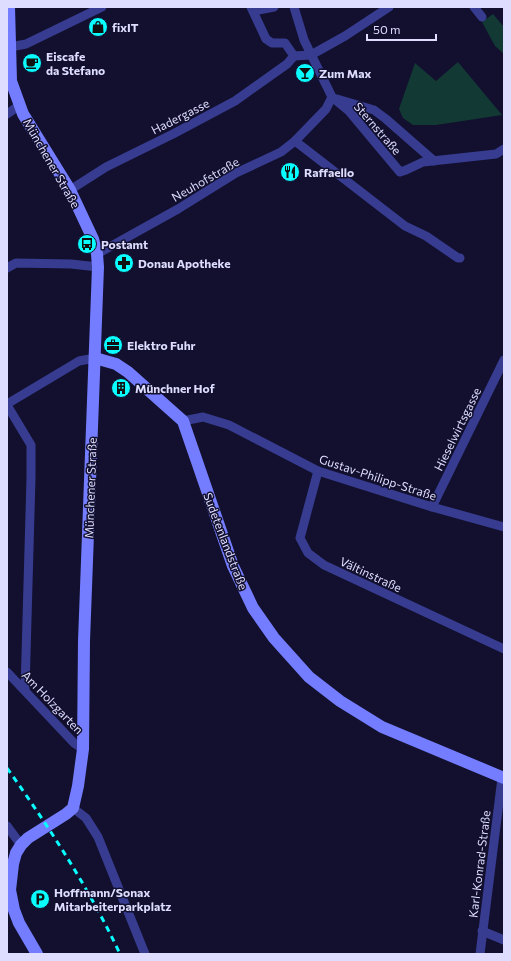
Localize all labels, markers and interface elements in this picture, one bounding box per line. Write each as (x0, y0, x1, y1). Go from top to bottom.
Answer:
shop icon: fixIT (87, 16, 109, 38)
scale bar (367, 16, 436, 42)
place label: fixIT (112, 20, 139, 34)
text: 50 m (373, 22, 401, 36)
place label: Eiscafe da Stefano (46, 49, 105, 77)
cafe icon: Eiscafe da Stefano (21, 52, 43, 74)
bar icon: Zum Max (294, 62, 316, 84)
place label: Zum Max (319, 66, 372, 80)
street label: Hadergasse (149, 95, 211, 137)
street label: Sternstraße (352, 99, 404, 157)
street label: Münchener Straße (21, 116, 83, 210)
street label: Neuhofstraße (169, 154, 241, 204)
restaurant icon: Raffaello (279, 161, 301, 183)
place label: Raffaello (304, 165, 354, 179)
bus stop icon: Postamt (76, 233, 98, 255)
place label: Postamt (101, 237, 148, 251)
pharmacy icon: Donau Apotheke (113, 252, 135, 274)
place label: Donau Apotheke (138, 256, 230, 270)
office icon: Elektro Fuhr (102, 334, 124, 356)
place label: Elektro Fuhr (127, 338, 196, 352)
building icon: Münchner Hof (110, 377, 132, 399)
place label: Münchner Hof (135, 381, 215, 395)
street label: Hieselwirtsgasse (431, 385, 483, 473)
street label: Münchener Straße (81, 437, 99, 539)
street label: Gustav-Philipp-Straße (318, 451, 438, 503)
street label: Sudetenlandstraße (201, 490, 251, 592)
street label: Vältinstraße (338, 554, 404, 594)
street label: Am Holzgarten (20, 668, 86, 736)
street label: Karl-Konrad-Straße (465, 809, 493, 919)
place label: Hoffmann/Sonax Mitarbeiterparkplatz (54, 885, 172, 913)
parking icon: Hoffmann/Sonax Mitarbeiterparkplatz (29, 888, 51, 910)

